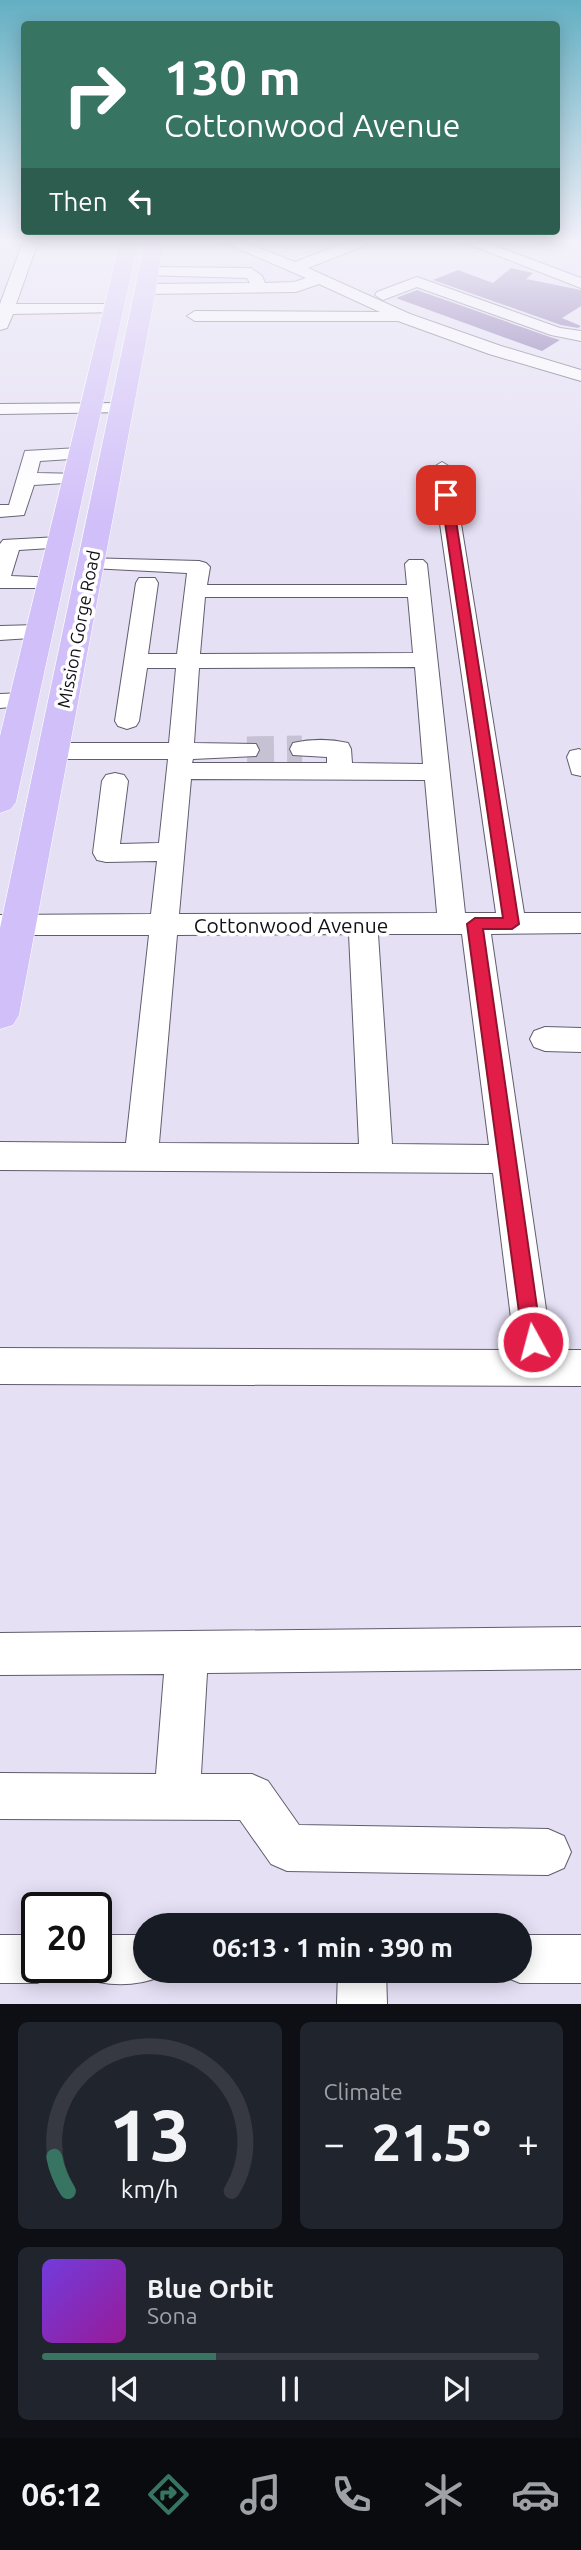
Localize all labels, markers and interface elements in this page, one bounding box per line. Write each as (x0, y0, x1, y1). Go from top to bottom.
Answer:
icon: right (49, 49, 140, 140)
text: 130 m (164, 49, 301, 104)
text: Cottonwood Avenue (164, 107, 460, 143)
icon: left (122, 182, 160, 220)
text: Then (49, 187, 108, 216)
pin (416, 465, 476, 525)
icon: arrive (427, 476, 465, 514)
street label: Mission Gorge Road (53, 549, 103, 709)
street label: Cottonwood Avenue (194, 913, 388, 937)
position arrow (496, 1305, 570, 1379)
speed limit sign: 20 (21, 1892, 112, 1983)
text: 06:13 · 1 min · 390 m (212, 1933, 453, 1962)
text: Climate (324, 2079, 403, 2104)
text: 13 (109, 2094, 191, 2176)
text: 21.5° (372, 2113, 491, 2171)
text: − (324, 2122, 345, 2164)
text: + (518, 2122, 539, 2164)
text: km/h (121, 2175, 179, 2203)
text: Blue Orbit (147, 2274, 274, 2303)
text: Sona (147, 2303, 197, 2328)
icon: previous (106, 2370, 144, 2408)
icon: pause (271, 2370, 309, 2408)
icon: next (437, 2370, 475, 2408)
icon: directions (144, 2470, 193, 2519)
icon: music (236, 2470, 285, 2519)
icon: phone (327, 2470, 376, 2519)
icon: climate (419, 2470, 468, 2519)
icon: car (511, 2470, 560, 2519)
text: 06:12 (21, 2476, 101, 2512)

